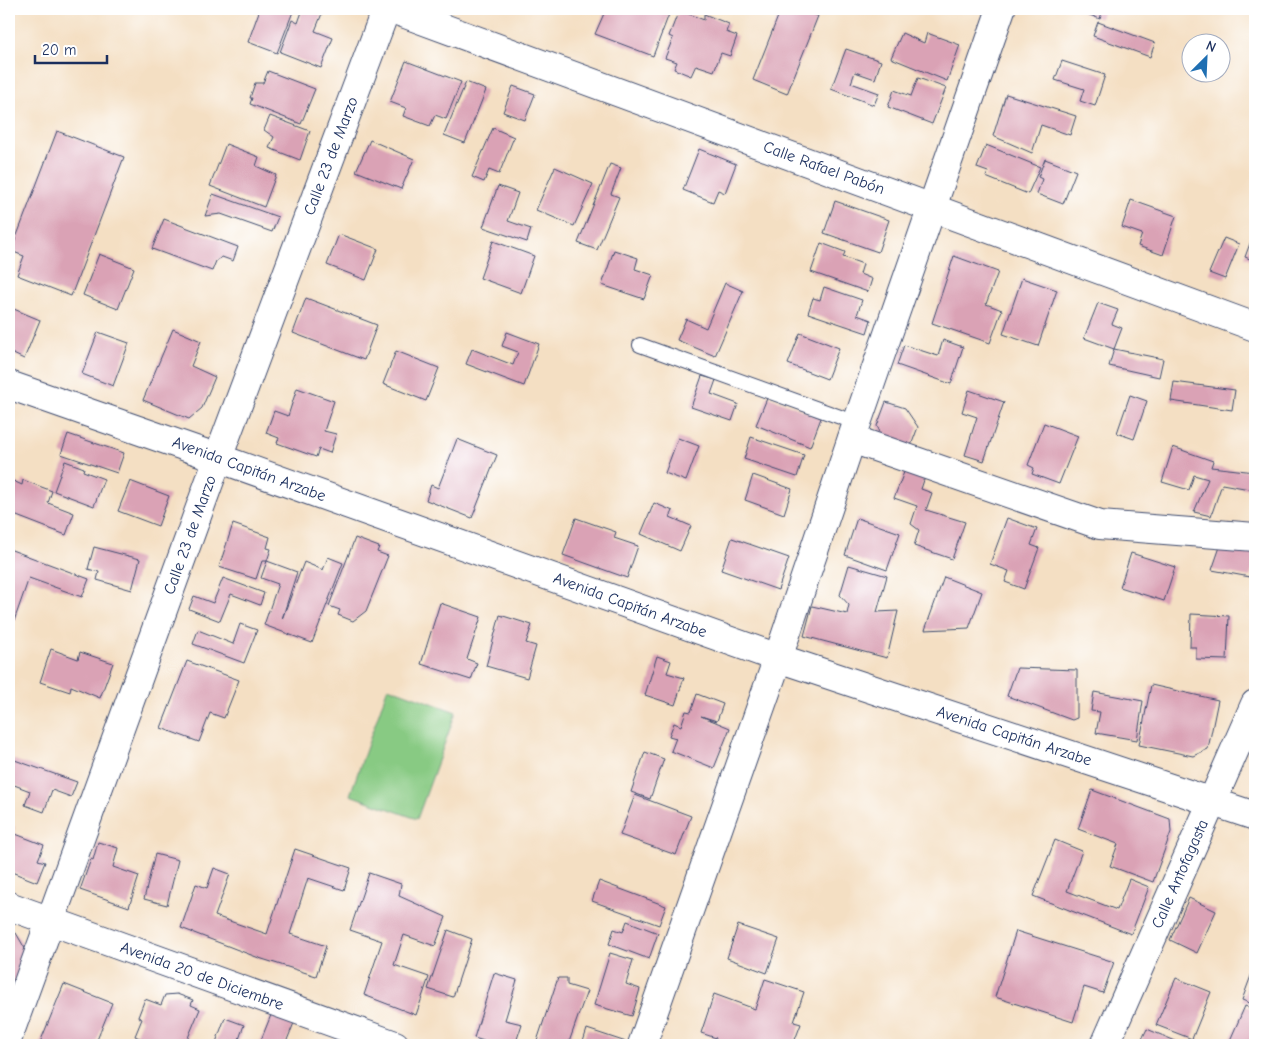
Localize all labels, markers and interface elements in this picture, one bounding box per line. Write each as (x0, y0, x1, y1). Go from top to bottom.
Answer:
scale bar (35, 32, 108, 64)
north arrow (1182, 32, 1232, 82)
text: N (1203, 37, 1219, 56)
text: 20 m (42, 41, 76, 59)
street label: Calle 23 de Marzo (300, 94, 362, 218)
street label: Calle Rafael Pabón (761, 138, 887, 198)
street label: Avenida Capitán Arzabe (170, 433, 328, 505)
street label: Calle 23 de Marzo (160, 473, 220, 597)
street label: Avenida Capitán Arzabe (551, 569, 709, 641)
street label: Avenida Capitán Arzabe (934, 702, 1094, 770)
street label: Calle Antofagasta (1148, 817, 1212, 931)
street label: Avenida 20 de Diciembre (118, 938, 286, 1014)

